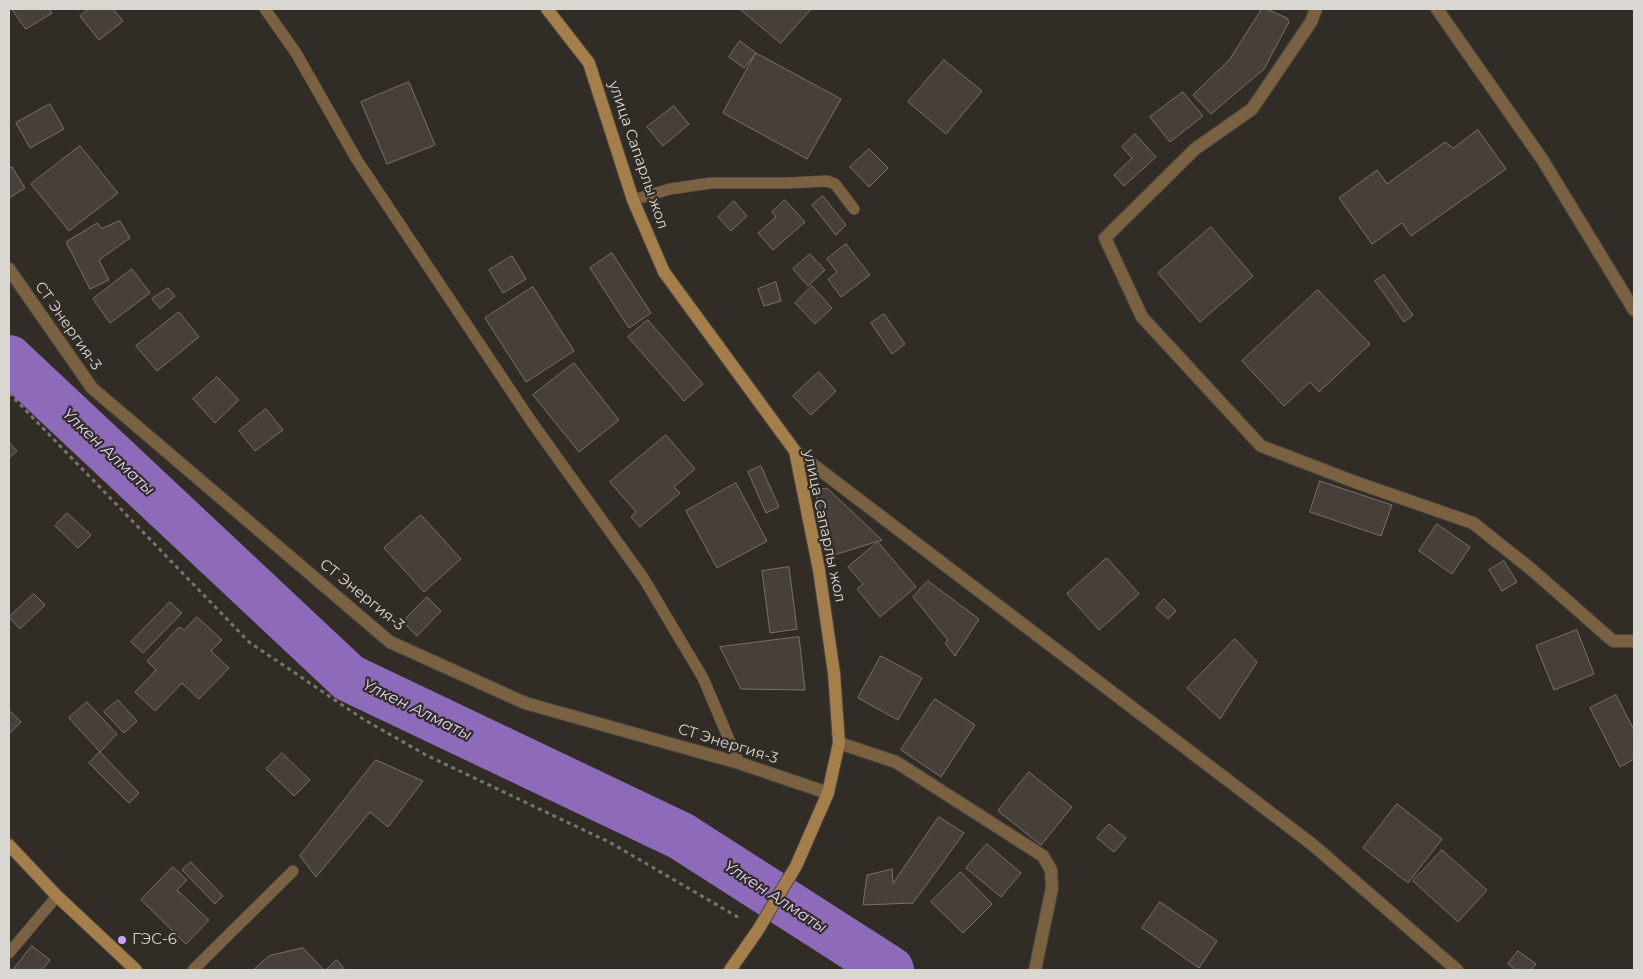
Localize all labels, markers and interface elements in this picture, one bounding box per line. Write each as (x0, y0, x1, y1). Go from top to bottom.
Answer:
street label: улица Сапарлы жол (604, 79, 672, 231)
street label: СТ Энергия-3 (31, 278, 105, 374)
water label: Үлкен Алматы (58, 404, 158, 500)
street label: улица Сапарлы жол (799, 448, 849, 604)
street label: СТ Энергия-3 (316, 555, 408, 635)
water label: Үлкен Алматы (359, 675, 475, 745)
street label: СТ Энергия-3 (676, 720, 780, 768)
water label: Үлкен Алматы (720, 856, 830, 938)
place label: ГЭС-6 (132, 931, 177, 949)
marker: ГЭС-6 (116, 934, 128, 946)

